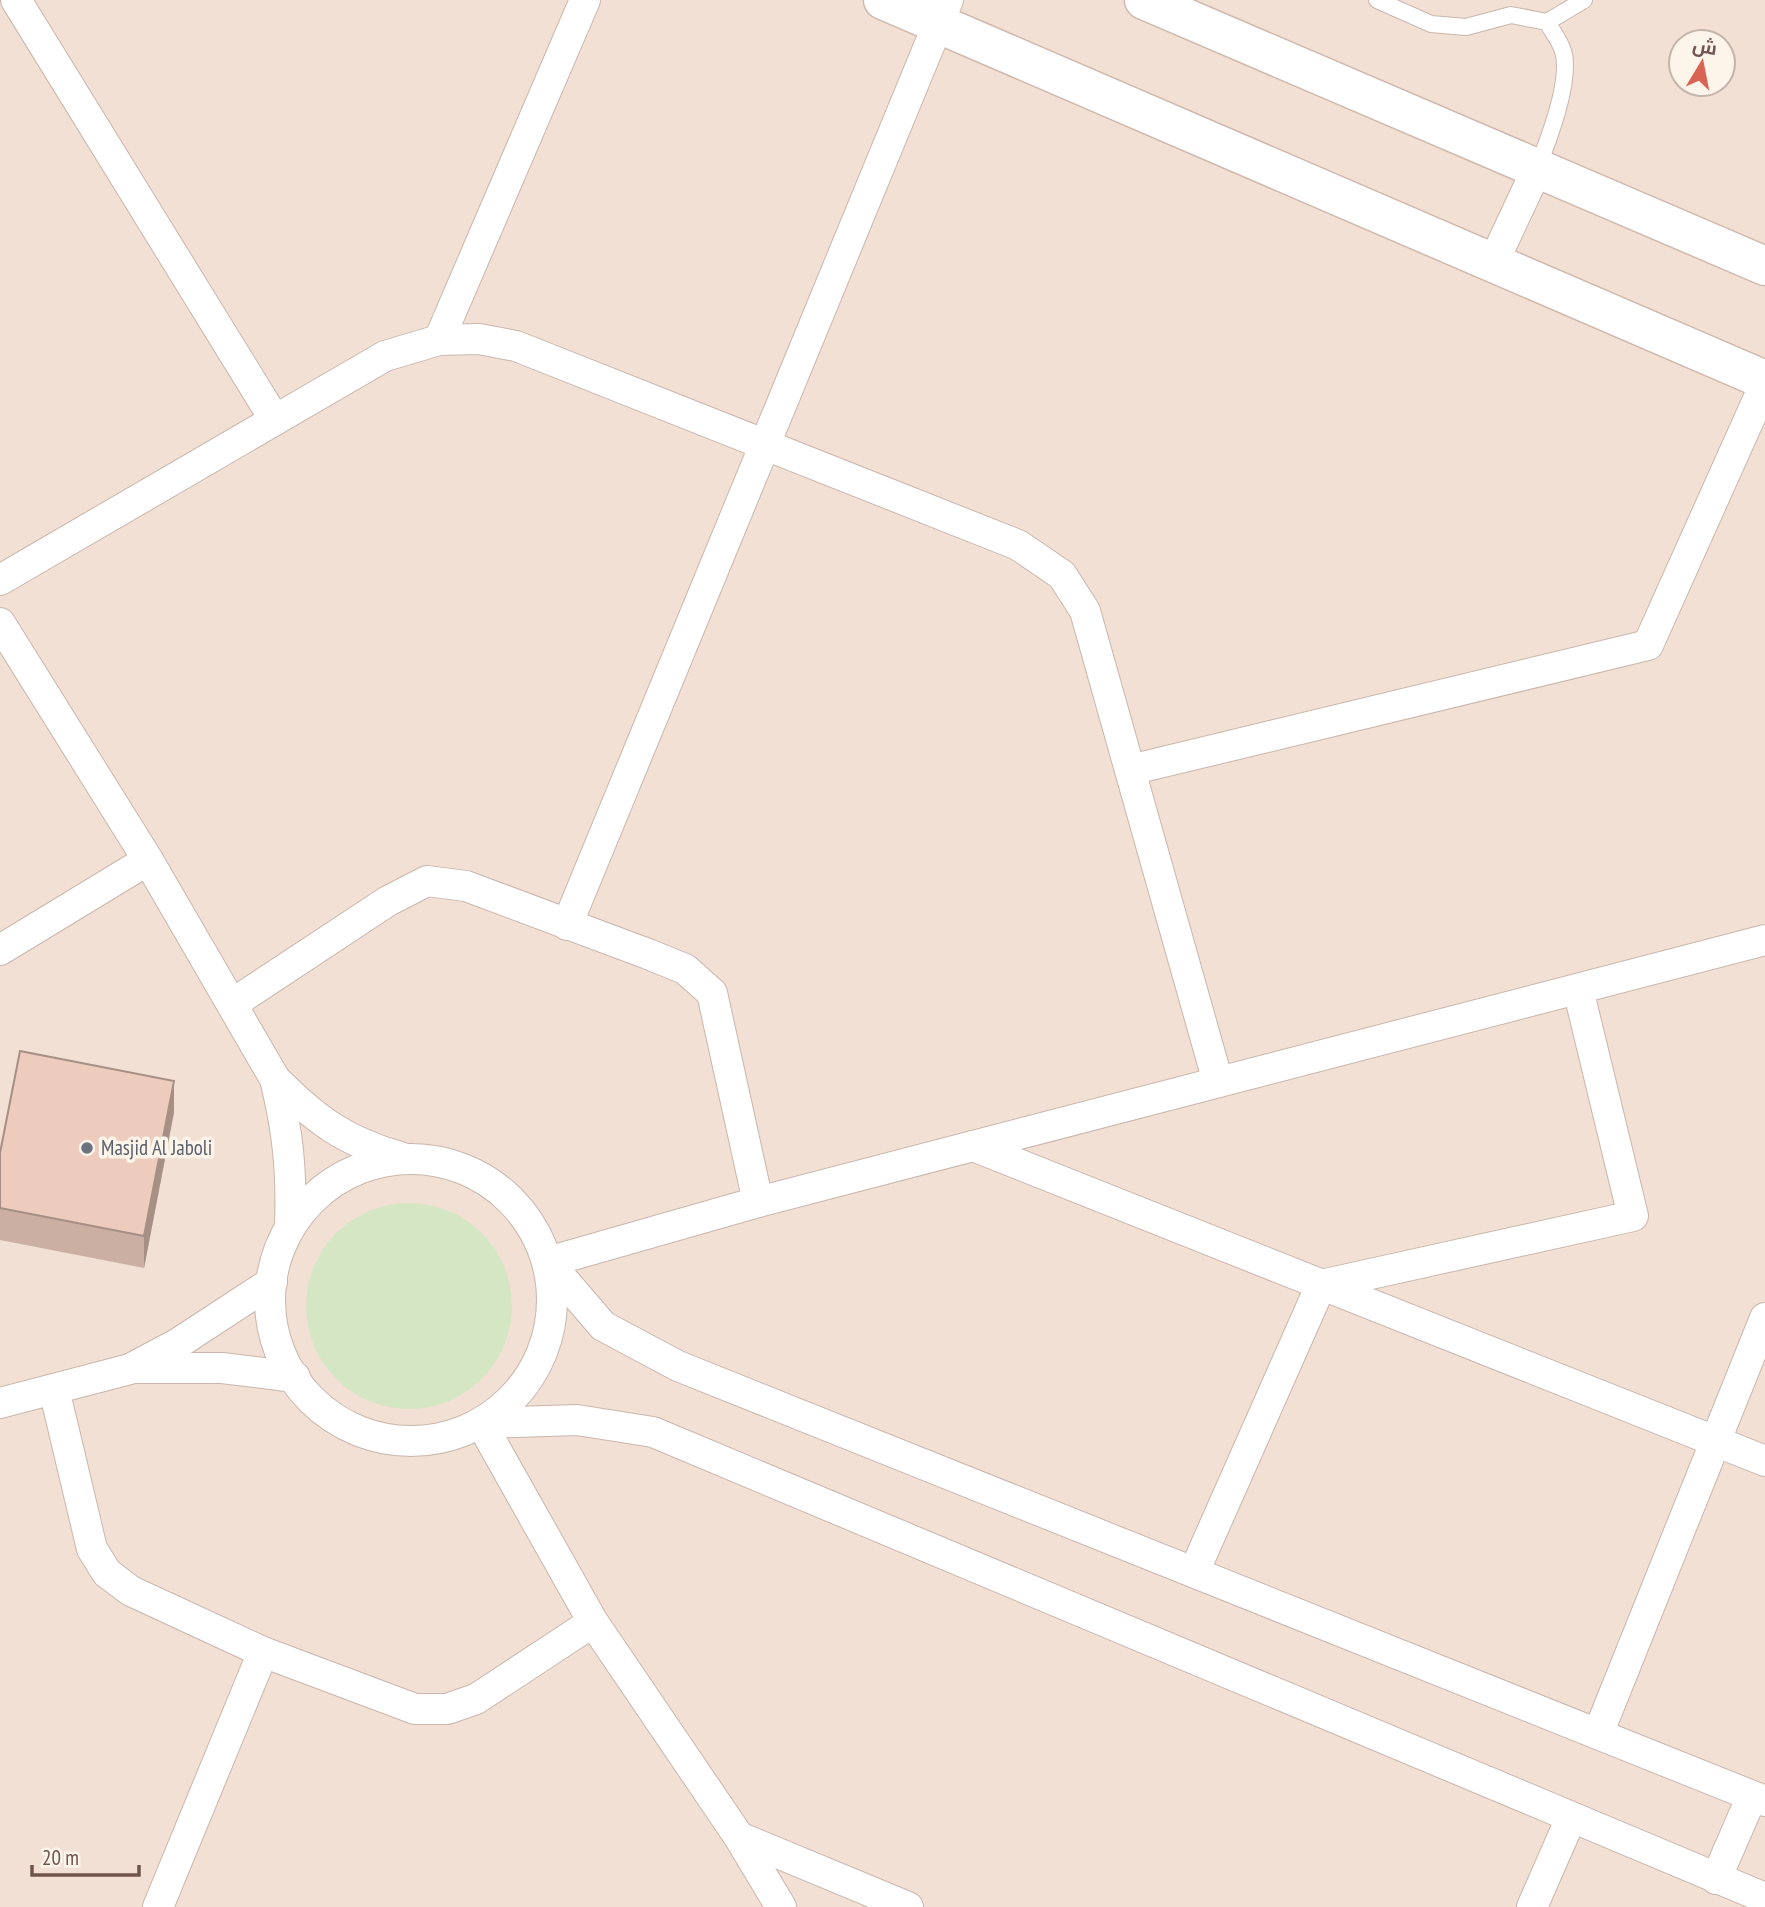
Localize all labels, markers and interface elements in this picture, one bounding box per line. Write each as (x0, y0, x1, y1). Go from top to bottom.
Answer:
north arrow (1667, 28, 1737, 98)
text: ش (1691, 32, 1719, 60)
place label: Masjid Al Jaboli (101, 1134, 212, 1161)
marker: Masjid Al Jaboli (79, 1140, 95, 1156)
scale bar (32, 1834, 138, 1878)
text: 20 m (42, 1844, 79, 1871)

